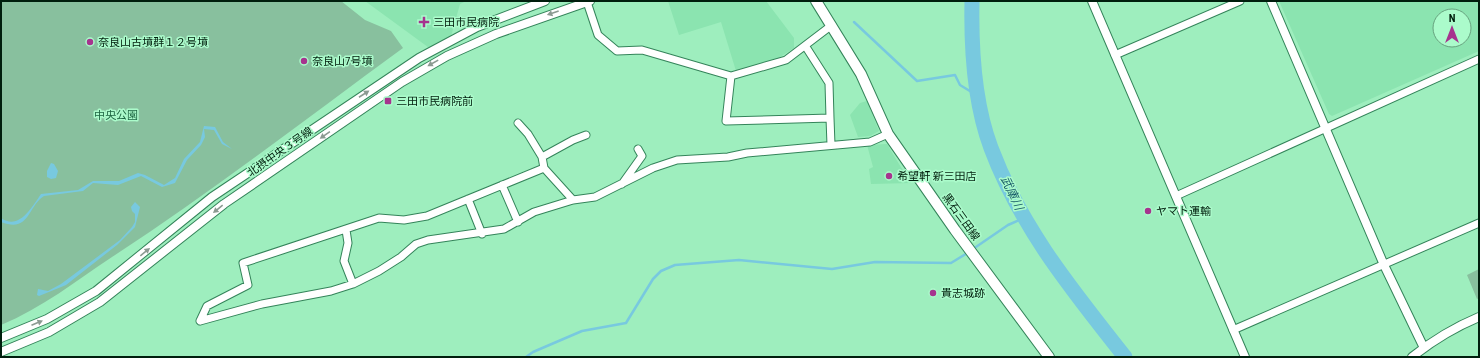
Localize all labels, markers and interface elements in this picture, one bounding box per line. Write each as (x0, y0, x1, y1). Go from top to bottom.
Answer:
north arrow (1432, 8, 1472, 48)
one-way arrow (547, 11, 559, 17)
text: N (1449, 12, 1456, 25)
marker: 三田市民病院 (418, 16, 430, 28)
place label: 三田市民病院 (433, 16, 499, 29)
place label: 奈良山古墳群１２号墳 (98, 36, 208, 49)
marker: 奈良山古墳群１２号墳 (85, 37, 95, 47)
place label: 奈良山7号墳 (312, 55, 372, 68)
marker: 奈良山7号墳 (299, 56, 309, 66)
one-way arrow (428, 60, 439, 67)
one-way arrow (358, 90, 369, 98)
place label: 三田市民病院前 (396, 95, 473, 108)
marker: 三田市民病院前 (383, 96, 393, 106)
park label: 中央公園 (94, 109, 138, 122)
street label: 北摂中央３号線 (245, 125, 315, 179)
one-way arrow (320, 131, 330, 139)
place label: 希望軒 新三田店 (897, 170, 977, 183)
marker: 希望軒 新三田店 (884, 171, 894, 181)
water label: 武庫川 (998, 174, 1027, 214)
street label: 黒石三田線 (940, 191, 982, 243)
one-way arrow (212, 204, 223, 213)
place label: ヤマト運輸 (1156, 205, 1211, 218)
marker: ヤマト運輸 (1143, 206, 1153, 216)
one-way arrow (139, 247, 150, 256)
place label: 貴志城跡 (941, 287, 985, 300)
marker: 貴志城跡 (928, 288, 938, 298)
one-way arrow (31, 320, 43, 327)

